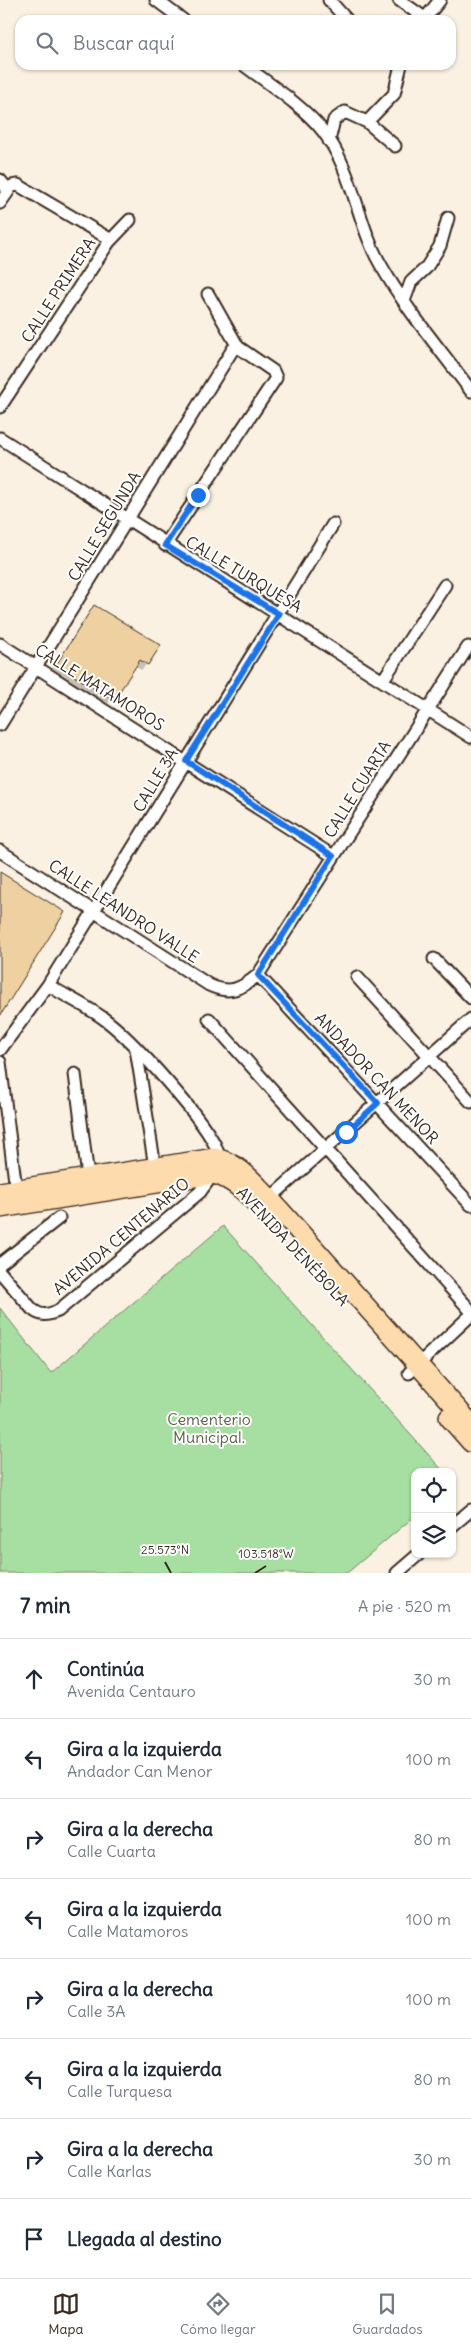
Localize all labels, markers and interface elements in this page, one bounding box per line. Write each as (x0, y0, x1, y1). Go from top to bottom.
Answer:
search box (15, 15, 456, 70)
icon: search (33, 29, 61, 57)
text: Buscar aquí (73, 31, 174, 55)
street label: CALLE PRIMERA (17, 234, 99, 346)
street label: CALLE SEGUNDA (63, 467, 145, 585)
route end (187, 484, 210, 507)
street label: CALLE TURQUESA (182, 531, 306, 617)
street label: CALLE MATAMOROS (32, 639, 168, 735)
street label: CALLE CUARTA (319, 737, 395, 841)
street label: CALLE 3A (128, 745, 182, 815)
street label: CALLE LEANDRO VALLE (45, 855, 203, 967)
street label: ANDADOR CAN MENOR (311, 1008, 443, 1148)
route start (335, 1121, 358, 1144)
street label: AVENIDA CENTENARIO (49, 1173, 193, 1299)
street label: AVENIDA DENÉBOLA (233, 1182, 353, 1310)
park label: Cementerio Municipal. (167, 1409, 251, 1447)
map controls (411, 1468, 456, 1558)
button: locate (411, 1468, 456, 1513)
button: layers (411, 1513, 456, 1558)
text: 25.573°N (141, 1542, 189, 1557)
text: 103.518°W (238, 1546, 294, 1561)
text: 7 min (20, 1592, 71, 1619)
text: A pie · 520 m (358, 1596, 451, 1616)
text: Continúa (67, 1657, 144, 1681)
icon: ahead (20, 1665, 48, 1693)
text: 30 m (414, 1669, 451, 1689)
text: Avenida Centauro (67, 1681, 196, 1701)
text: Gira a la izquierda (67, 1737, 222, 1761)
icon: left (20, 1745, 48, 1773)
text: 100 m (406, 1749, 451, 1769)
text: Andador Can Menor (67, 1761, 213, 1781)
text: Gira a la derecha (67, 1817, 213, 1841)
icon: right (20, 1825, 48, 1853)
text: 80 m (413, 1829, 451, 1849)
text: Calle Cuarta (67, 1841, 156, 1861)
text: Gira a la izquierda (67, 1897, 222, 1921)
icon: left (20, 1905, 48, 1933)
text: 100 m (406, 1909, 451, 1929)
text: Calle Matamoros (67, 1921, 188, 1941)
text: Gira a la derecha (67, 1977, 213, 2001)
icon: right (20, 1985, 48, 2013)
text: 100 m (406, 1989, 451, 2009)
text: Calle 3A (67, 2001, 126, 2021)
text: Gira a la izquierda (67, 2057, 222, 2081)
icon: left (20, 2065, 48, 2093)
text: 80 m (413, 2069, 451, 2089)
text: Calle Turquesa (67, 2081, 172, 2101)
text: Gira a la derecha (67, 2137, 213, 2161)
icon: right (20, 2145, 48, 2173)
text: 30 m (414, 2149, 451, 2169)
text: Calle Karlas (67, 2161, 152, 2181)
icon: arrive (20, 2225, 48, 2253)
text: Llegada al destino (67, 2227, 222, 2251)
tab: Mapa (48, 2290, 83, 2338)
tab: Cómo llegar (180, 2290, 256, 2338)
tab: Guardados (352, 2290, 423, 2338)

